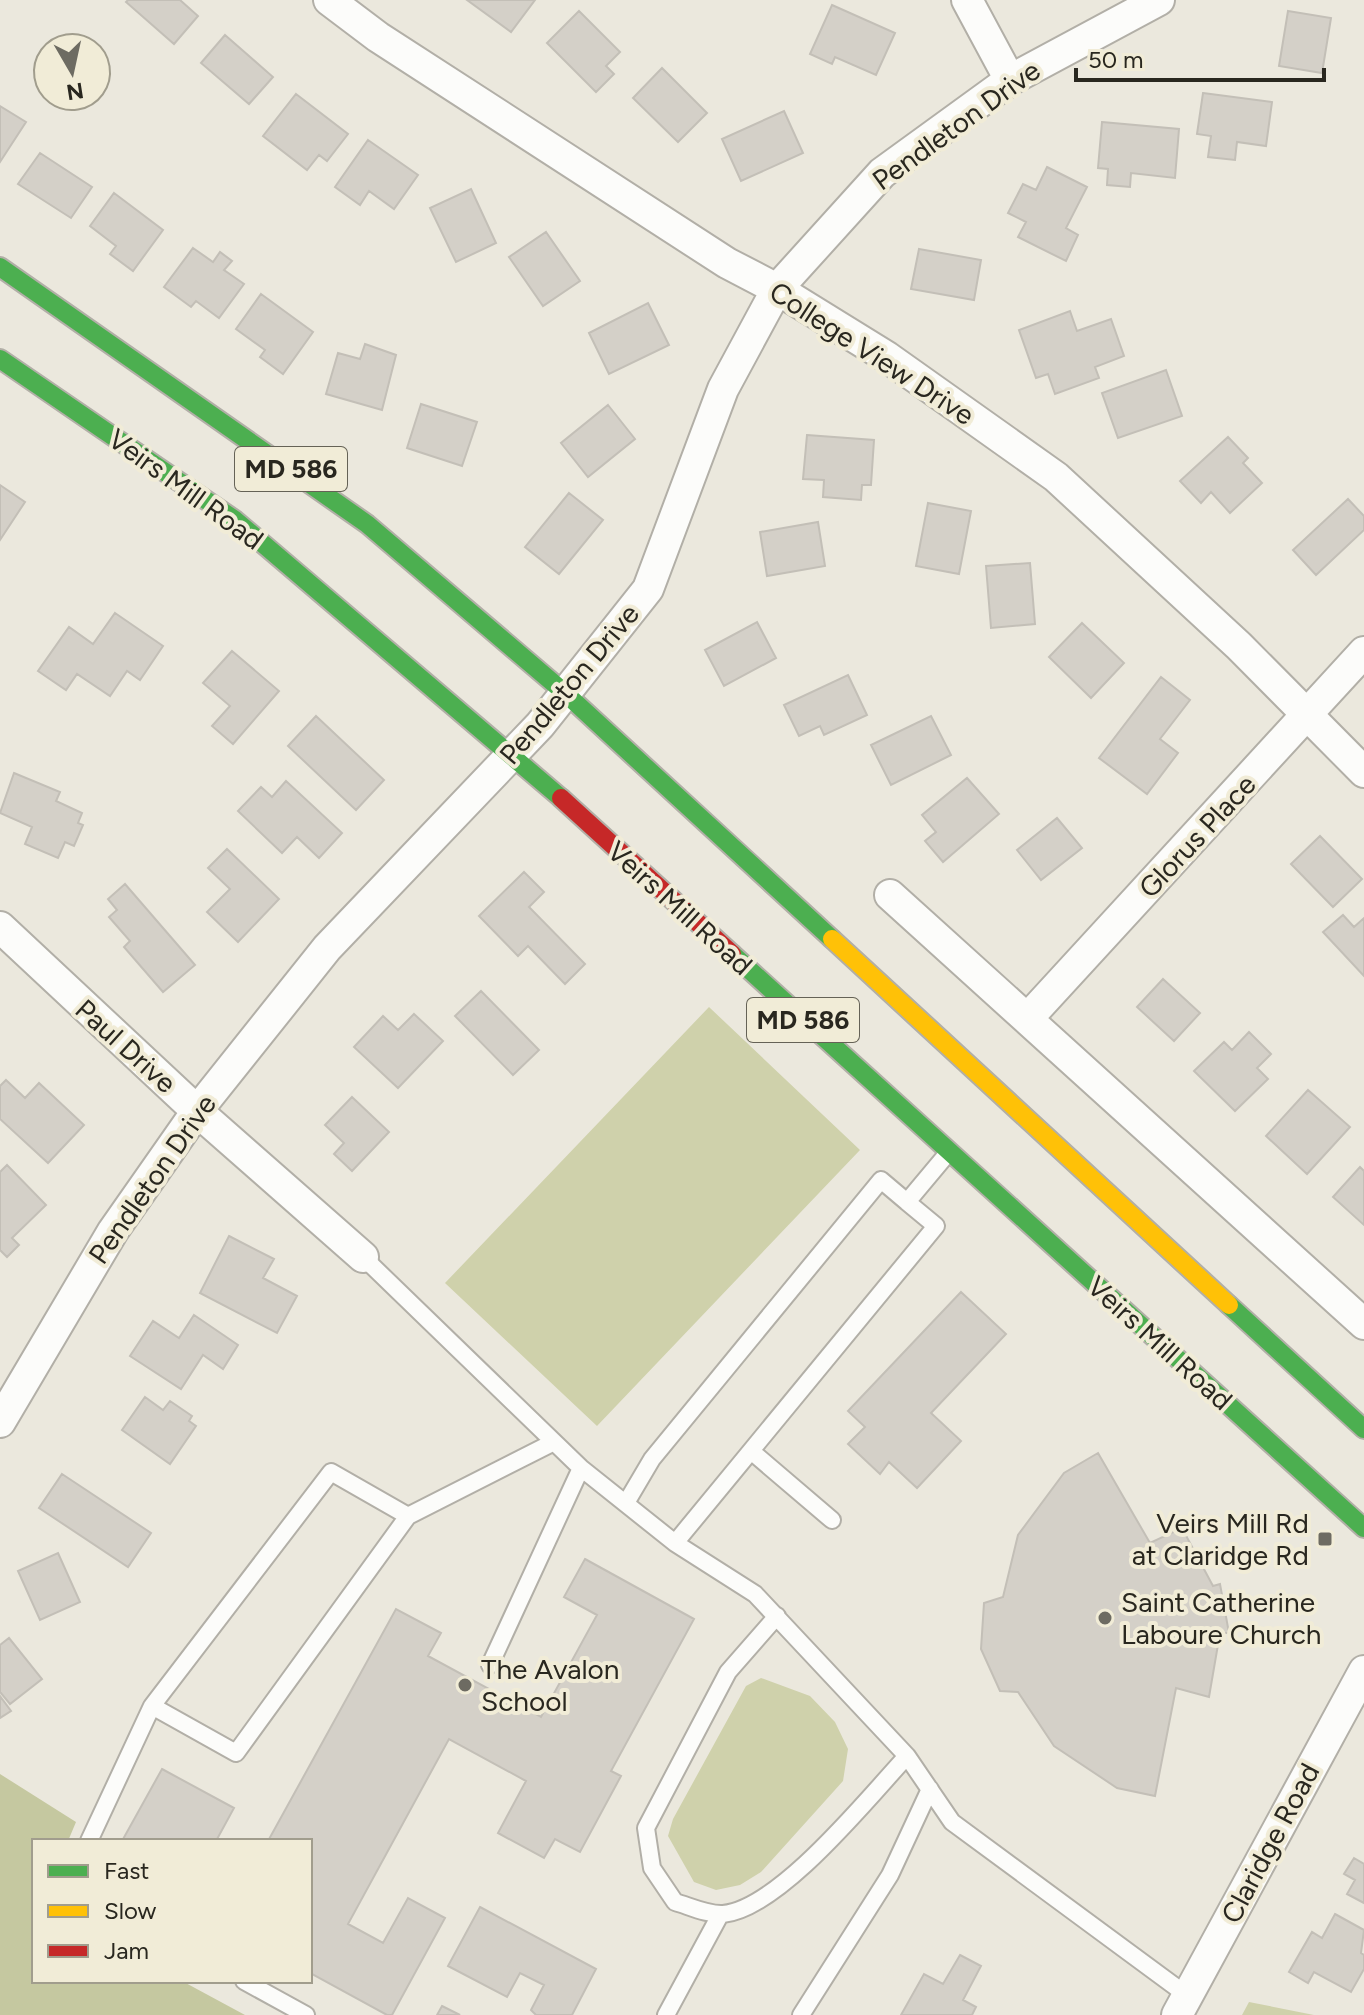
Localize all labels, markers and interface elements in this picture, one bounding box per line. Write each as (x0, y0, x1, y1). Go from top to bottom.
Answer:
north arrow (32, 32, 112, 112)
scale bar (1076, 32, 1324, 82)
text: 50 m (1088, 45, 1144, 74)
street label: Pendleton Drive (866, 53, 1046, 197)
text: N (65, 77, 86, 106)
street label: College View Drive (763, 274, 981, 432)
street label: Veirs Mill Road (102, 421, 270, 557)
road number: MD 586 (235, 447, 347, 491)
street label: Pendleton Drive (492, 597, 646, 771)
street label: Glorus Place (1131, 767, 1263, 905)
street label: Veirs Mill Road (600, 834, 760, 982)
street label: Paul Drive (69, 992, 183, 1100)
road number: MD 586 (747, 998, 859, 1042)
street label: Pendleton Drive (81, 1088, 223, 1270)
street label: Veirs Mill Road (1080, 1269, 1240, 1417)
place label: Veirs Mill Rd at Claridge Rd (1132, 1506, 1309, 1572)
marker: Veirs Mill Rd at Claridge Rd (1316, 1530, 1334, 1548)
place label: Saint Catherine Laboure Church (1121, 1585, 1321, 1651)
marker: Saint Catherine Laboure Church (1096, 1609, 1114, 1627)
place label: The Avalon School (481, 1652, 619, 1718)
marker: The Avalon School (456, 1676, 474, 1694)
street label: Claridge Road (1214, 1757, 1326, 1929)
legend (32, 1839, 312, 1983)
text: Fast (104, 1856, 149, 1885)
text: Slow (104, 1896, 157, 1925)
text: Jam (104, 1936, 149, 1965)

